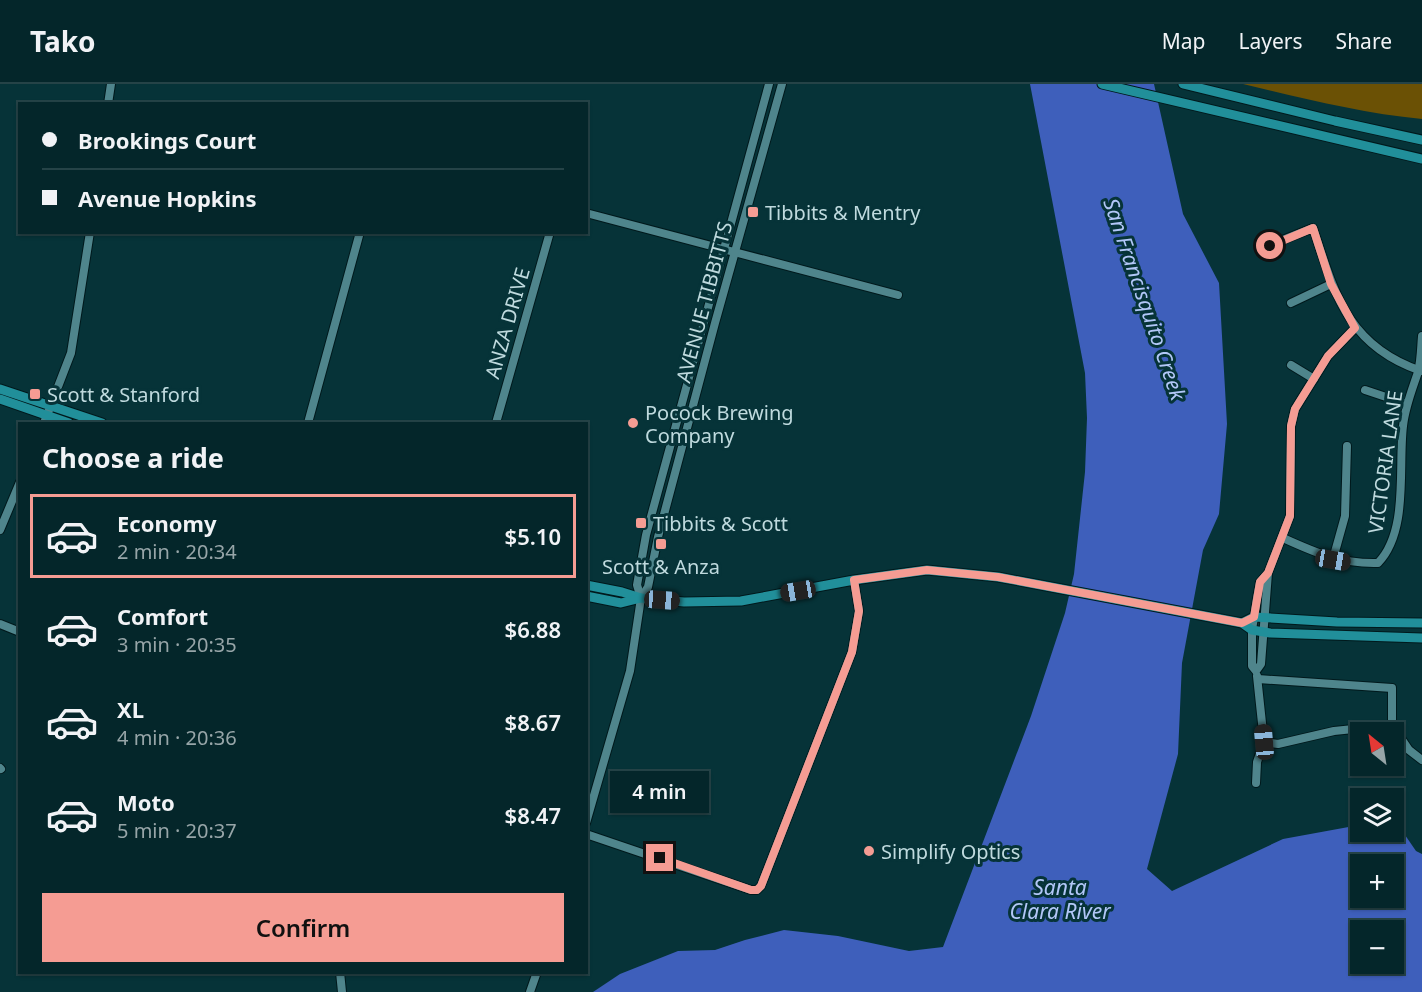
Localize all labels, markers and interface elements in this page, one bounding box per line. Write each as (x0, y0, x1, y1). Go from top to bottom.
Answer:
text: Tako (30, 22, 96, 60)
text: Map (1162, 27, 1206, 55)
text: Layers (1239, 27, 1303, 55)
text: Share (1336, 27, 1392, 55)
text: Brookings Court (78, 125, 256, 155)
text: Avenue Hopkins (78, 183, 256, 213)
water label: San Francisquito Creek (1097, 194, 1193, 405)
place label: Tibbits & Mentry (765, 199, 921, 226)
marker: Tibbits & Mentry (746, 205, 760, 219)
street label: AVENUE TIBBITTS (670, 219, 738, 385)
route start (1256, 232, 1283, 259)
street label: ANZA DRIVE (478, 264, 536, 382)
place label: Scott & Stanford (47, 381, 200, 408)
marker: Scott & Stanford (28, 387, 42, 401)
street label: VICTORIA LANE (1362, 389, 1408, 535)
place label: Pocock Brewing Company (645, 399, 794, 449)
marker: Pocock Brewing Company (626, 416, 640, 430)
text: Choose a ride (42, 439, 224, 476)
text: Economy (117, 508, 216, 538)
icon: car (45, 509, 99, 563)
place label: Tibbits & Scott (653, 510, 788, 537)
marker: Tibbits & Scott (634, 516, 648, 530)
text: $5.10 (505, 521, 561, 551)
marker: Scott & Anza (654, 537, 668, 551)
text: 2 min · 20:34 (117, 538, 237, 565)
car (1314, 548, 1352, 572)
place label: Scott & Anza (602, 553, 720, 580)
car (779, 579, 817, 603)
car (643, 590, 681, 610)
text: Comfort (117, 601, 208, 631)
icon: car (45, 602, 99, 656)
text: $6.88 (505, 614, 561, 644)
text: 3 min · 20:35 (117, 631, 237, 658)
text: XL (117, 694, 144, 724)
icon: car (45, 695, 99, 749)
text: $8.67 (505, 707, 561, 737)
north arrow (1350, 722, 1404, 776)
map controls (1350, 722, 1404, 974)
car (1253, 723, 1275, 761)
text: 4 min · 20:36 (117, 724, 237, 751)
callout: 4 min (610, 771, 710, 813)
text: 4 min (632, 778, 687, 805)
text: Moto (117, 787, 175, 817)
icon: car (45, 788, 99, 842)
button: layers (1350, 788, 1404, 842)
text: $8.47 (505, 800, 561, 830)
text: 5 min · 20:37 (117, 817, 237, 844)
place label: Simplify Optics (881, 838, 1020, 865)
route end (646, 844, 673, 871)
marker: Simplify Optics (862, 844, 876, 858)
button: + (1350, 854, 1404, 908)
water label: Santa Clara River (1009, 873, 1112, 925)
button: Confirm (42, 893, 564, 962)
button: − (1350, 920, 1404, 974)

